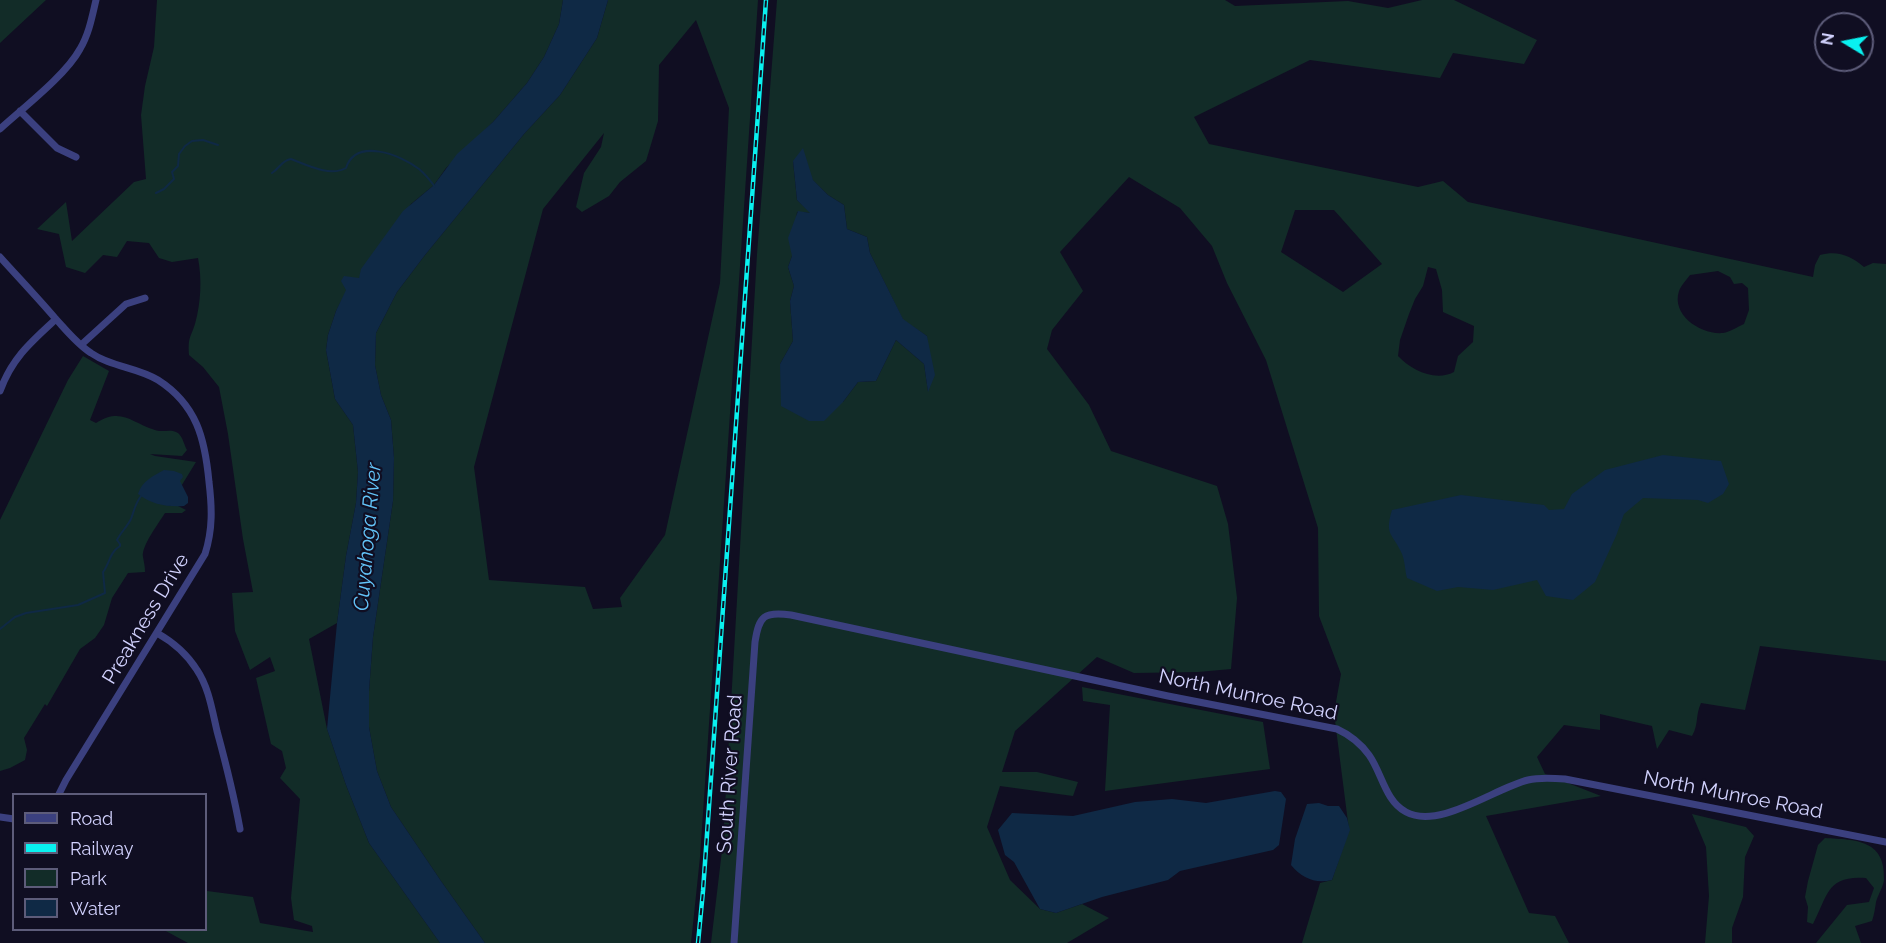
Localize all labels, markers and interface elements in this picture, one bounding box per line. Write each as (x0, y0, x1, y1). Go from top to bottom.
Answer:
north arrow (1814, 12, 1874, 72)
text: N (1817, 31, 1838, 47)
water label: Cuyahoga River (349, 462, 387, 612)
street label: Preakness Drive (98, 549, 194, 689)
street label: North Munroe Road (1156, 664, 1340, 726)
street label: South River Road (712, 694, 748, 854)
street label: North Munroe Road (1641, 766, 1825, 824)
legend (12, 793, 207, 931)
text: Road (70, 808, 113, 829)
text: Railway (70, 838, 134, 859)
text: Park (70, 868, 107, 889)
text: Water (70, 898, 120, 919)

